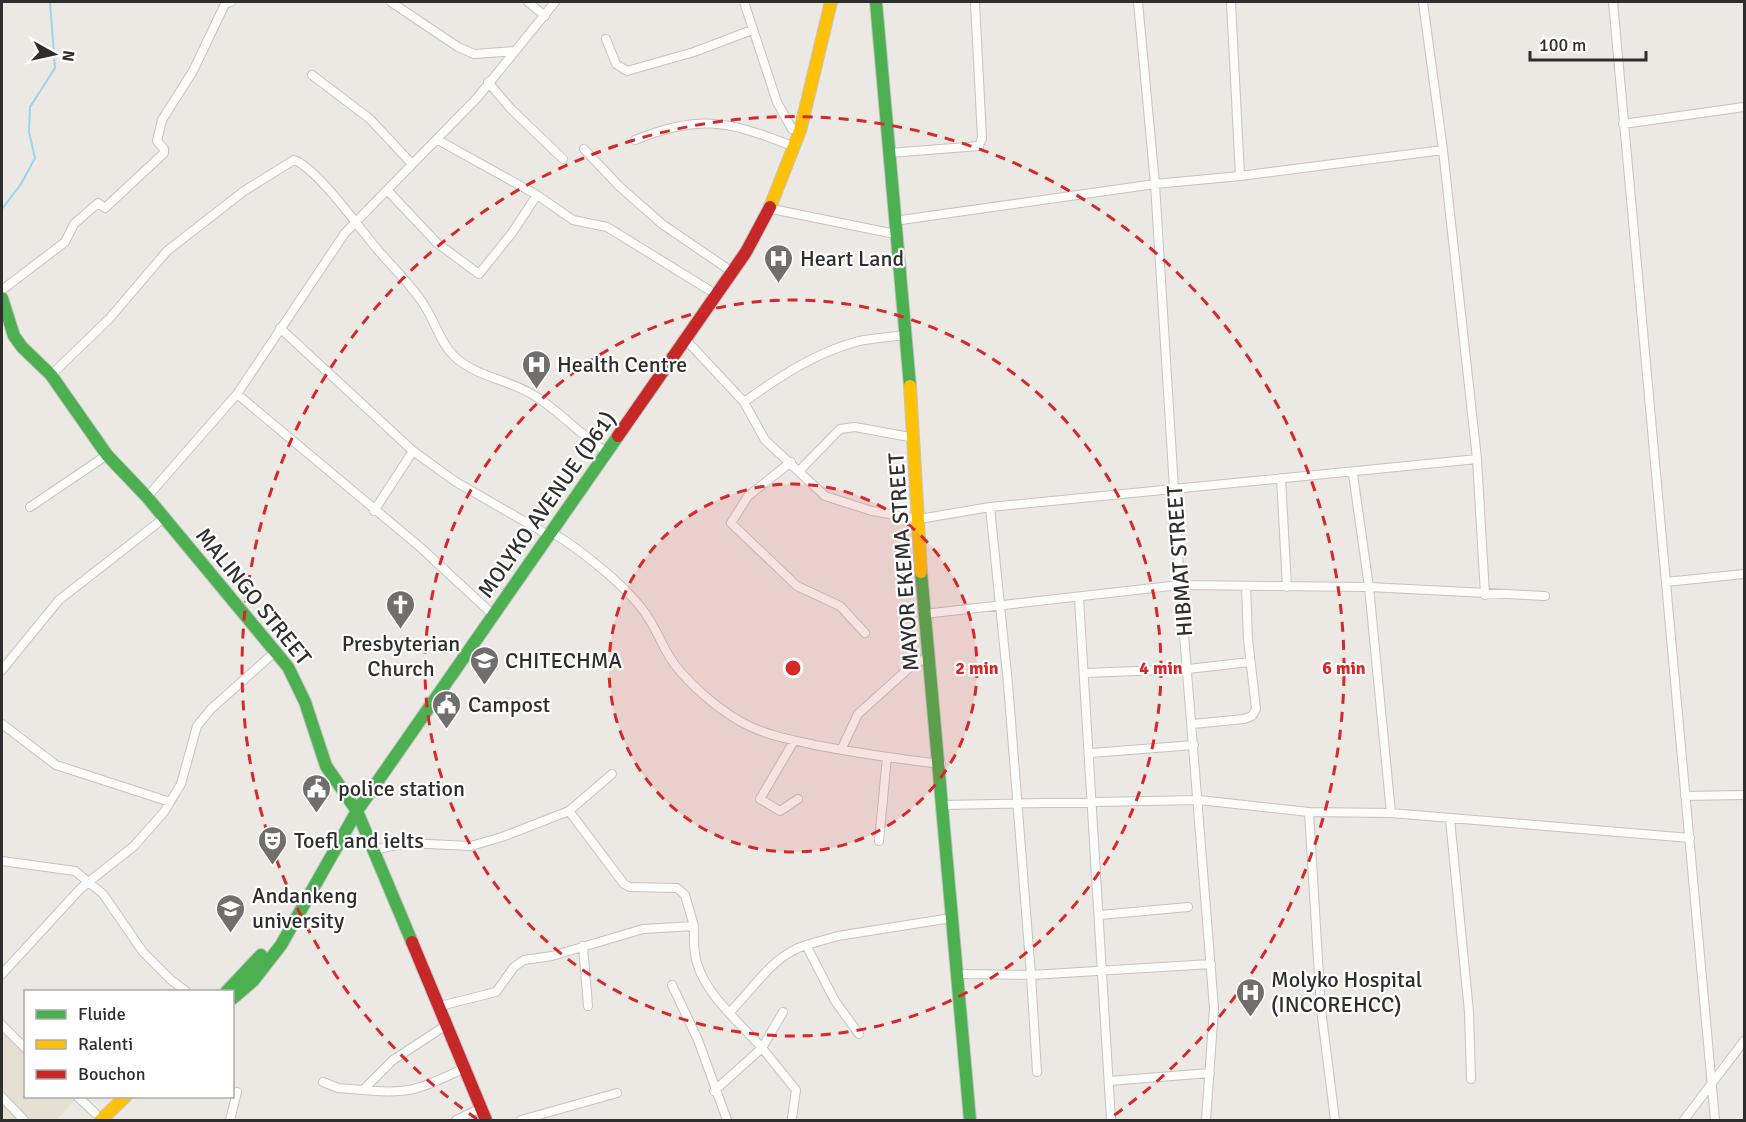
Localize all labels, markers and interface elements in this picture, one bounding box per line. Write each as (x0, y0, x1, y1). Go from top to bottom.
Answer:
north arrow (24, 24, 84, 84)
scale bar (1530, 24, 1646, 62)
text: 100 m (1539, 34, 1586, 56)
text: N (57, 49, 79, 63)
hospital icon: Heart Land (763, 242, 795, 284)
place label: Heart Land (800, 245, 904, 272)
hospital icon: Health Centre (520, 348, 552, 390)
place label: Health Centre (557, 351, 687, 378)
street label: MOLYKO AVENUE (D61) (472, 406, 621, 603)
street label: MAYOR EKEMA STREET (882, 452, 925, 672)
street label: HIBMAT STREET (1161, 484, 1198, 637)
street label: MALINGO STREET (190, 522, 317, 671)
church icon: Presbyterian Church (385, 588, 417, 630)
place label: Presbyterian Church (342, 630, 460, 682)
school or university icon: CHITECHMA (468, 644, 500, 686)
place label: CHITECHMA (505, 647, 623, 674)
text: 2 min (955, 657, 999, 679)
text: 4 min (1139, 657, 1183, 679)
text: 6 min (1322, 657, 1366, 679)
centre of rings (783, 658, 803, 678)
public building icon: Campost (431, 688, 463, 730)
place label: Campost (468, 691, 551, 718)
public building icon: police station (301, 772, 333, 814)
place label: police station (338, 775, 465, 802)
theatre icon: Toefl and ielts (257, 824, 289, 866)
place label: Toefl and ielts (294, 827, 424, 854)
place label: Andankeng university (252, 882, 358, 934)
school or university icon: Andankeng university (215, 892, 247, 934)
place label: Molyko Hospital (INCOREHCC) (1271, 966, 1422, 1018)
hospital icon: Molyko Hospital (INCOREHCC) (1234, 976, 1266, 1018)
legend (24, 990, 234, 1098)
text: Fluide (78, 1003, 126, 1025)
text: Ralenti (78, 1033, 133, 1055)
text: Bouchon (78, 1063, 146, 1085)

